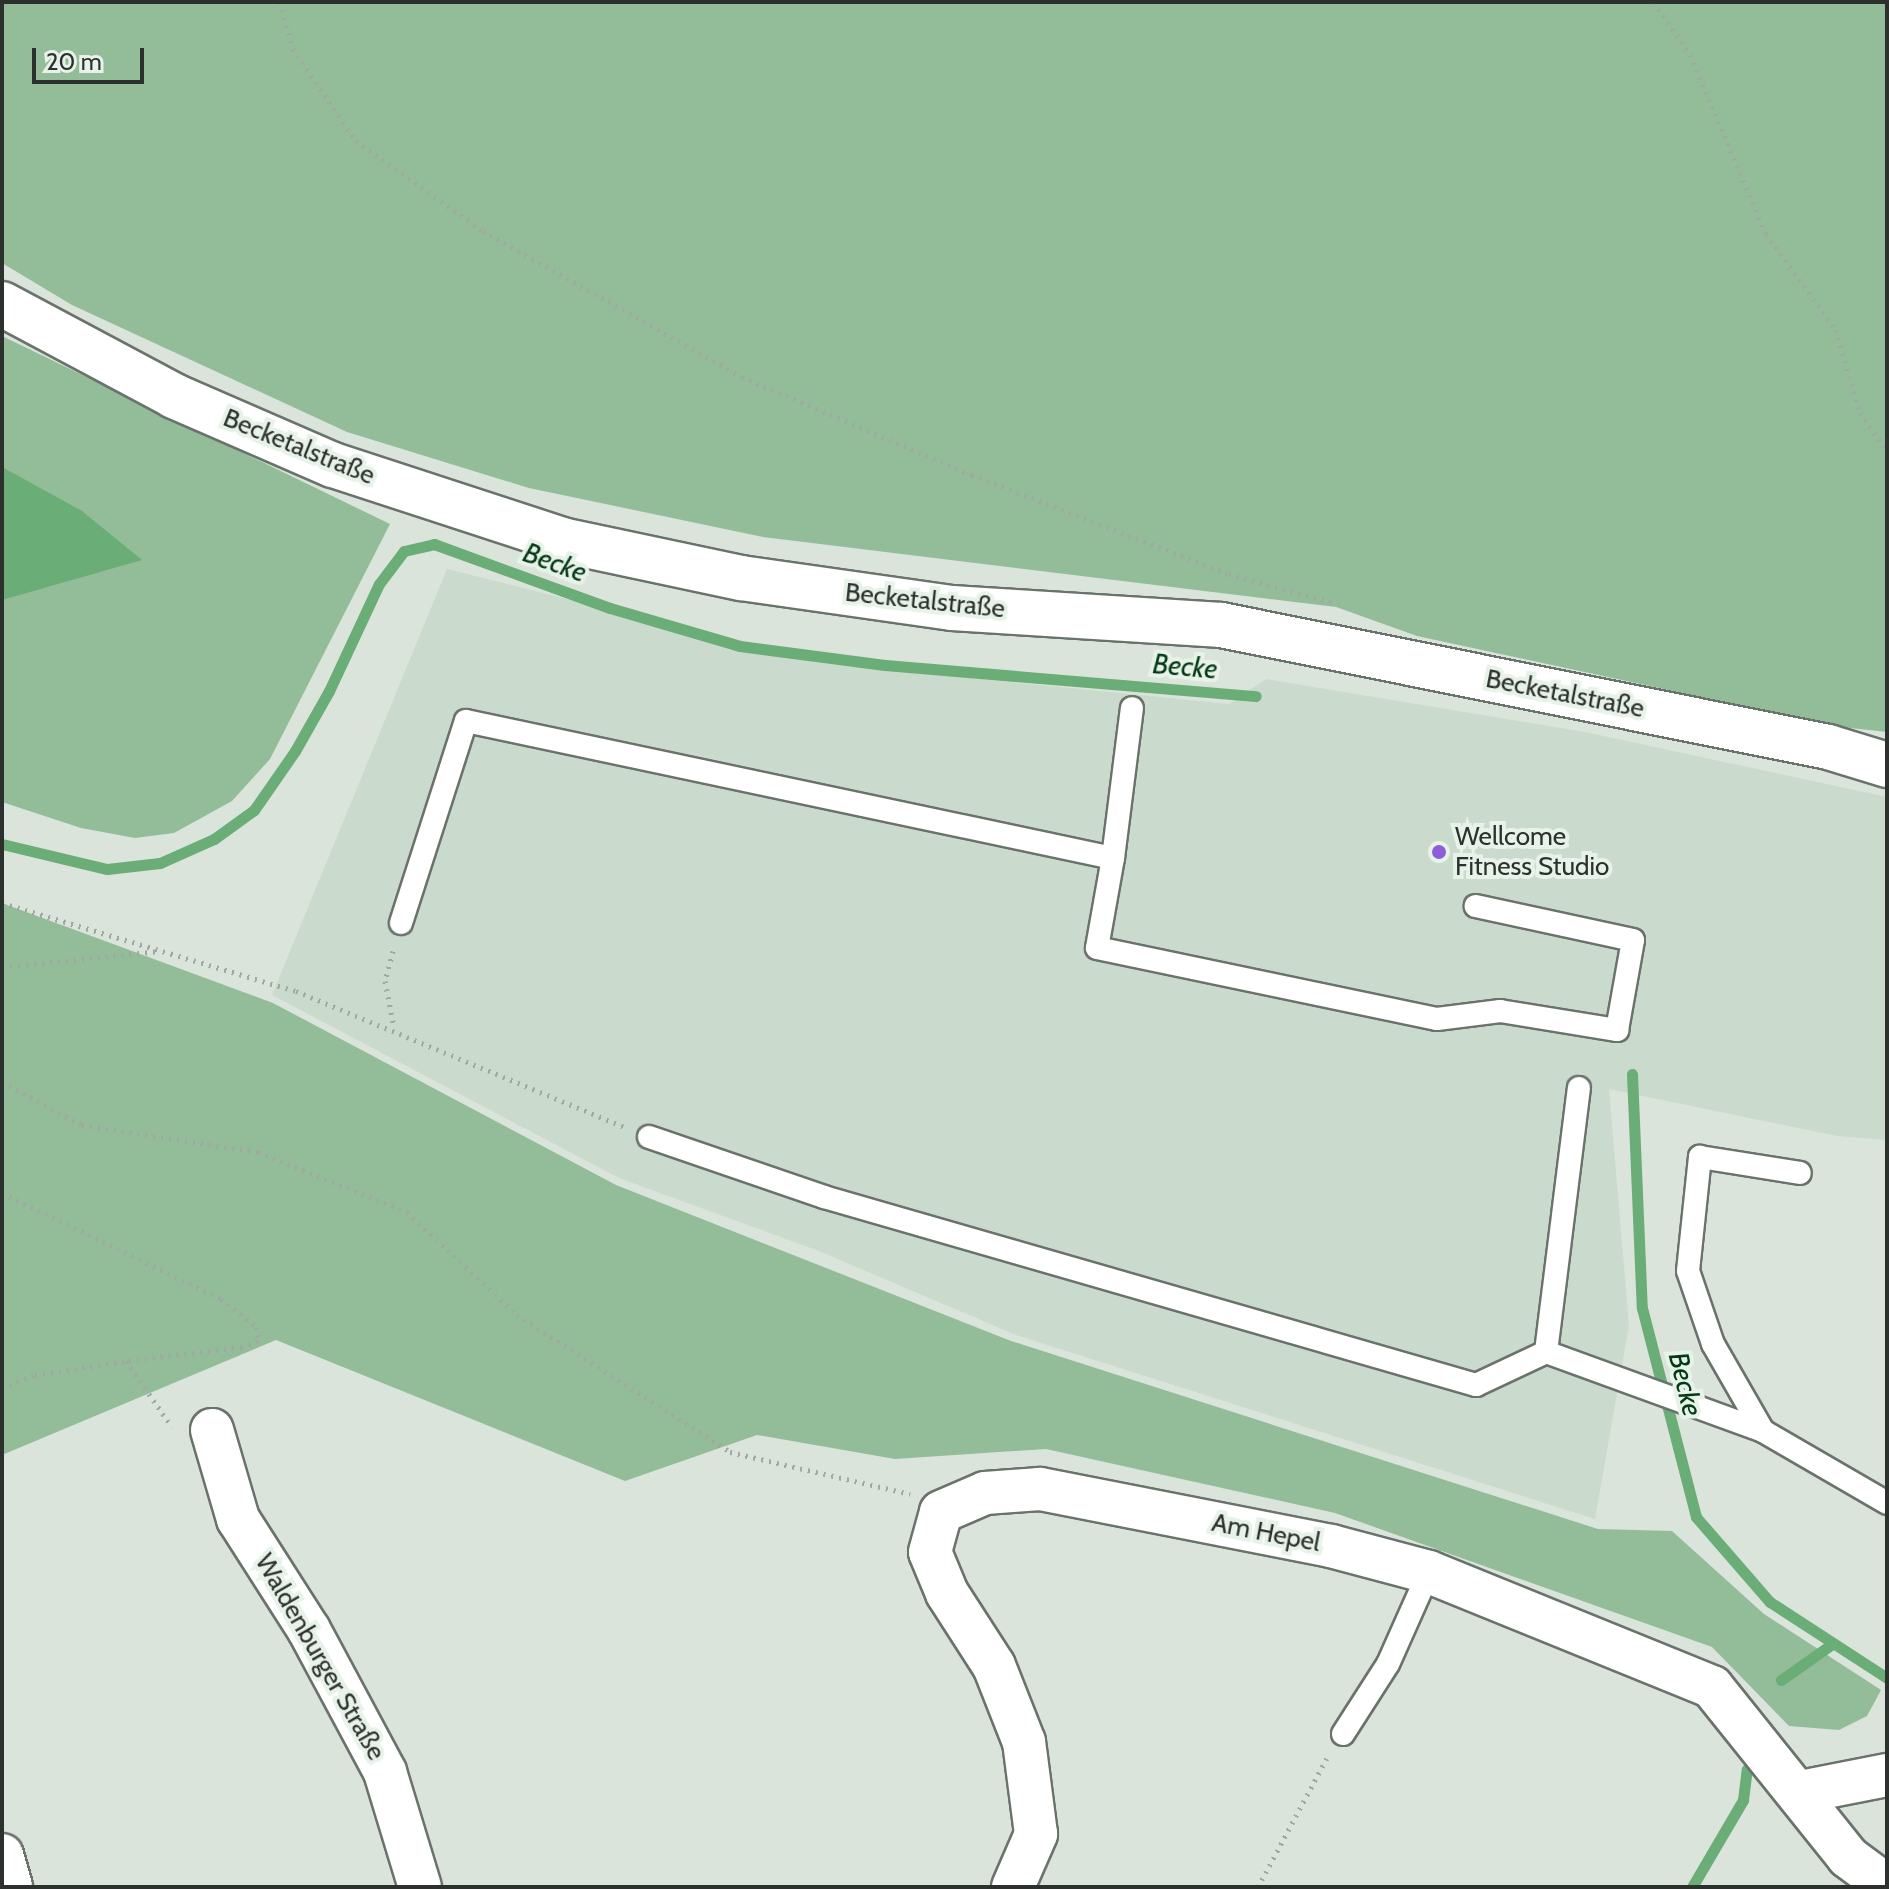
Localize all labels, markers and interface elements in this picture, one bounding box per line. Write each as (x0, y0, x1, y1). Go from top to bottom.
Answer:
scale bar (36, 32, 148, 82)
text: 20 m (46, 47, 102, 76)
street label: Becketalstraße (219, 402, 379, 492)
water label: Becke (519, 535, 591, 589)
street label: Becketalstraße (843, 577, 1007, 625)
water label: Becke (1151, 646, 1219, 686)
street label: Becketalstraße (1483, 663, 1647, 725)
place label: Wellcome Fitness Studio (1455, 821, 1609, 882)
marker: Wellcome Fitness Studio (1430, 843, 1448, 861)
water label: Becke (1662, 1349, 1710, 1419)
street label: Am Hepel (1209, 1507, 1323, 1559)
street label: Waldenburger Straße (248, 1548, 392, 1766)

